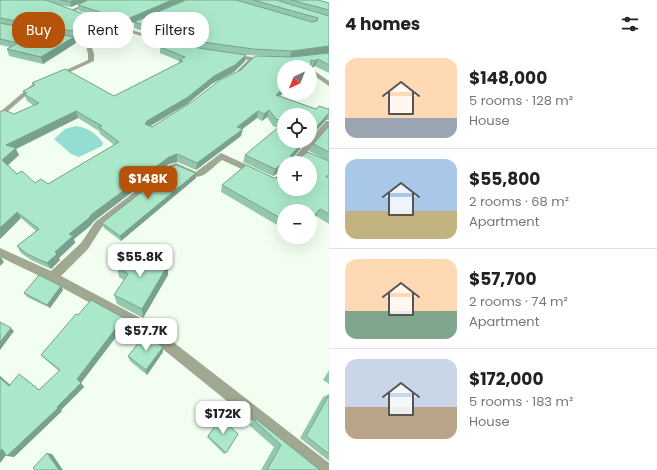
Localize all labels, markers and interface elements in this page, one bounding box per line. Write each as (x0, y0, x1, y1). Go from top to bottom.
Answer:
chip: Buy (12, 12, 65, 48)
chip: Rent (73, 12, 133, 48)
chip: Filters (141, 12, 209, 48)
text: 4 homes (345, 12, 420, 36)
icon: filters (619, 13, 641, 35)
north arrow (277, 60, 317, 100)
map controls (277, 60, 317, 244)
text: $148,000 (469, 66, 547, 90)
icon: home (377, 74, 425, 122)
text: 5 rooms · 128 m² (469, 91, 573, 110)
button: locate (277, 108, 317, 148)
text: House (469, 111, 509, 130)
button: + (277, 156, 317, 196)
pin: $148K (120, 166, 176, 200)
text: $55,800 (469, 167, 540, 191)
text: $148K (128, 169, 168, 188)
icon: home (377, 175, 425, 223)
text: 2 rooms · 68 m² (469, 192, 569, 211)
button: − (277, 204, 317, 244)
text: Apartment (469, 212, 539, 231)
pin: $55.8K (107, 244, 173, 278)
text: $55.8K (117, 247, 163, 266)
text: $57,700 (469, 267, 536, 291)
icon: home (377, 275, 425, 323)
text: 2 rooms · 74 m² (469, 292, 568, 311)
text: Apartment (469, 312, 539, 331)
pin: $57.7K (113, 318, 179, 352)
text: $57.7K (124, 321, 168, 340)
text: $172,000 (469, 367, 544, 391)
icon: home (377, 375, 425, 423)
text: 5 rooms · 183 m² (469, 392, 573, 411)
pin: $172K (195, 401, 251, 435)
text: $172K (205, 404, 241, 423)
text: House (469, 412, 509, 431)

